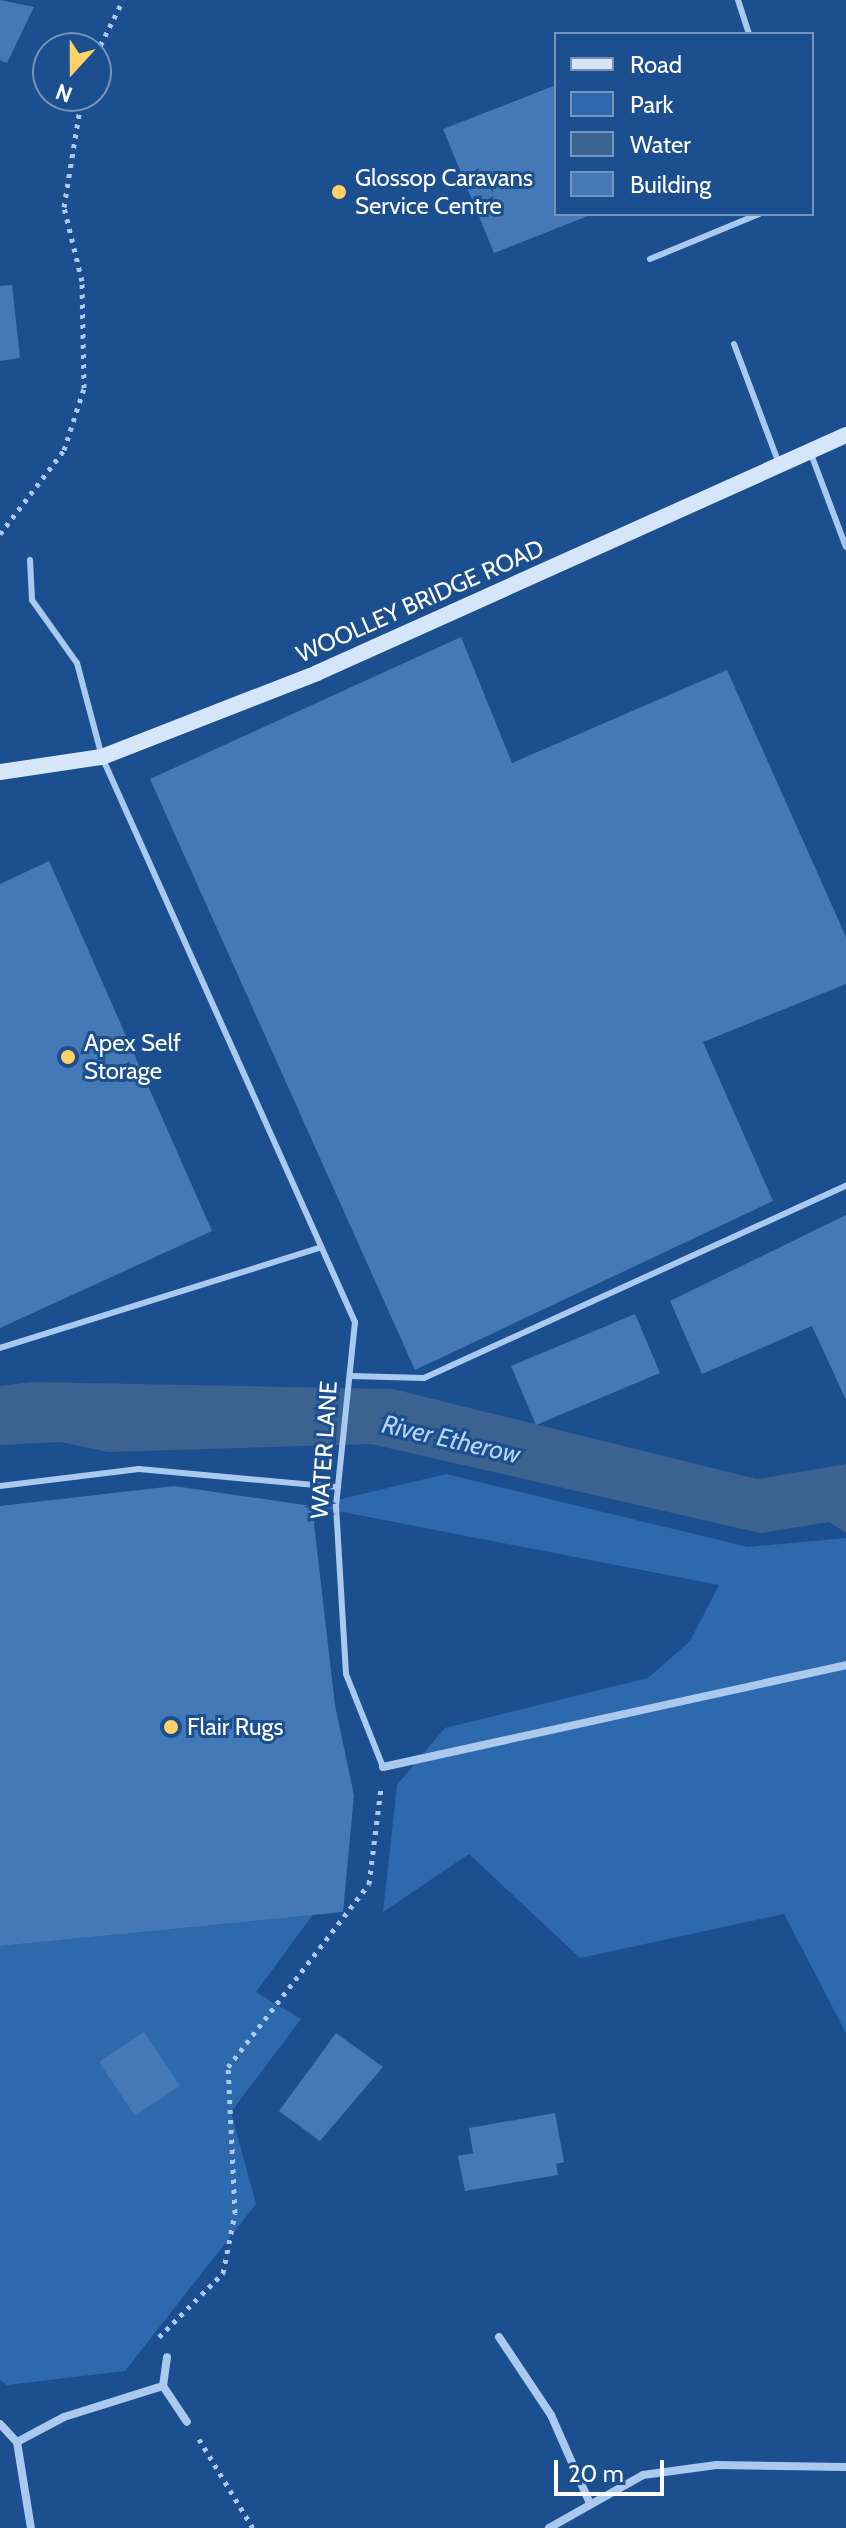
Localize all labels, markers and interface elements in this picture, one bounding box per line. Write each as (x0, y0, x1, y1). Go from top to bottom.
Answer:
north arrow (32, 32, 112, 112)
legend (554, 32, 814, 216)
text: Road (630, 50, 682, 79)
text: N (52, 78, 76, 108)
text: Park (630, 90, 673, 119)
text: Water (630, 130, 691, 159)
place label: Glossop Caravans Service Centre (355, 164, 533, 220)
text: Building (630, 170, 711, 199)
marker: Glossop Caravans Service Centre (330, 183, 348, 201)
street label: WOOLLEY BRIDGE ROAD (292, 533, 548, 669)
place label: Apex Self Storage (84, 1029, 181, 1085)
marker: Apex Self Storage (59, 1048, 77, 1066)
street label: WATER LANE (305, 1380, 343, 1520)
water label: River Etherow (379, 1409, 523, 1471)
place label: Flair Rugs (187, 1713, 283, 1741)
marker: Flair Rugs (162, 1718, 180, 1736)
scale bar (558, 2444, 668, 2494)
text: 20 m (568, 2459, 624, 2488)

